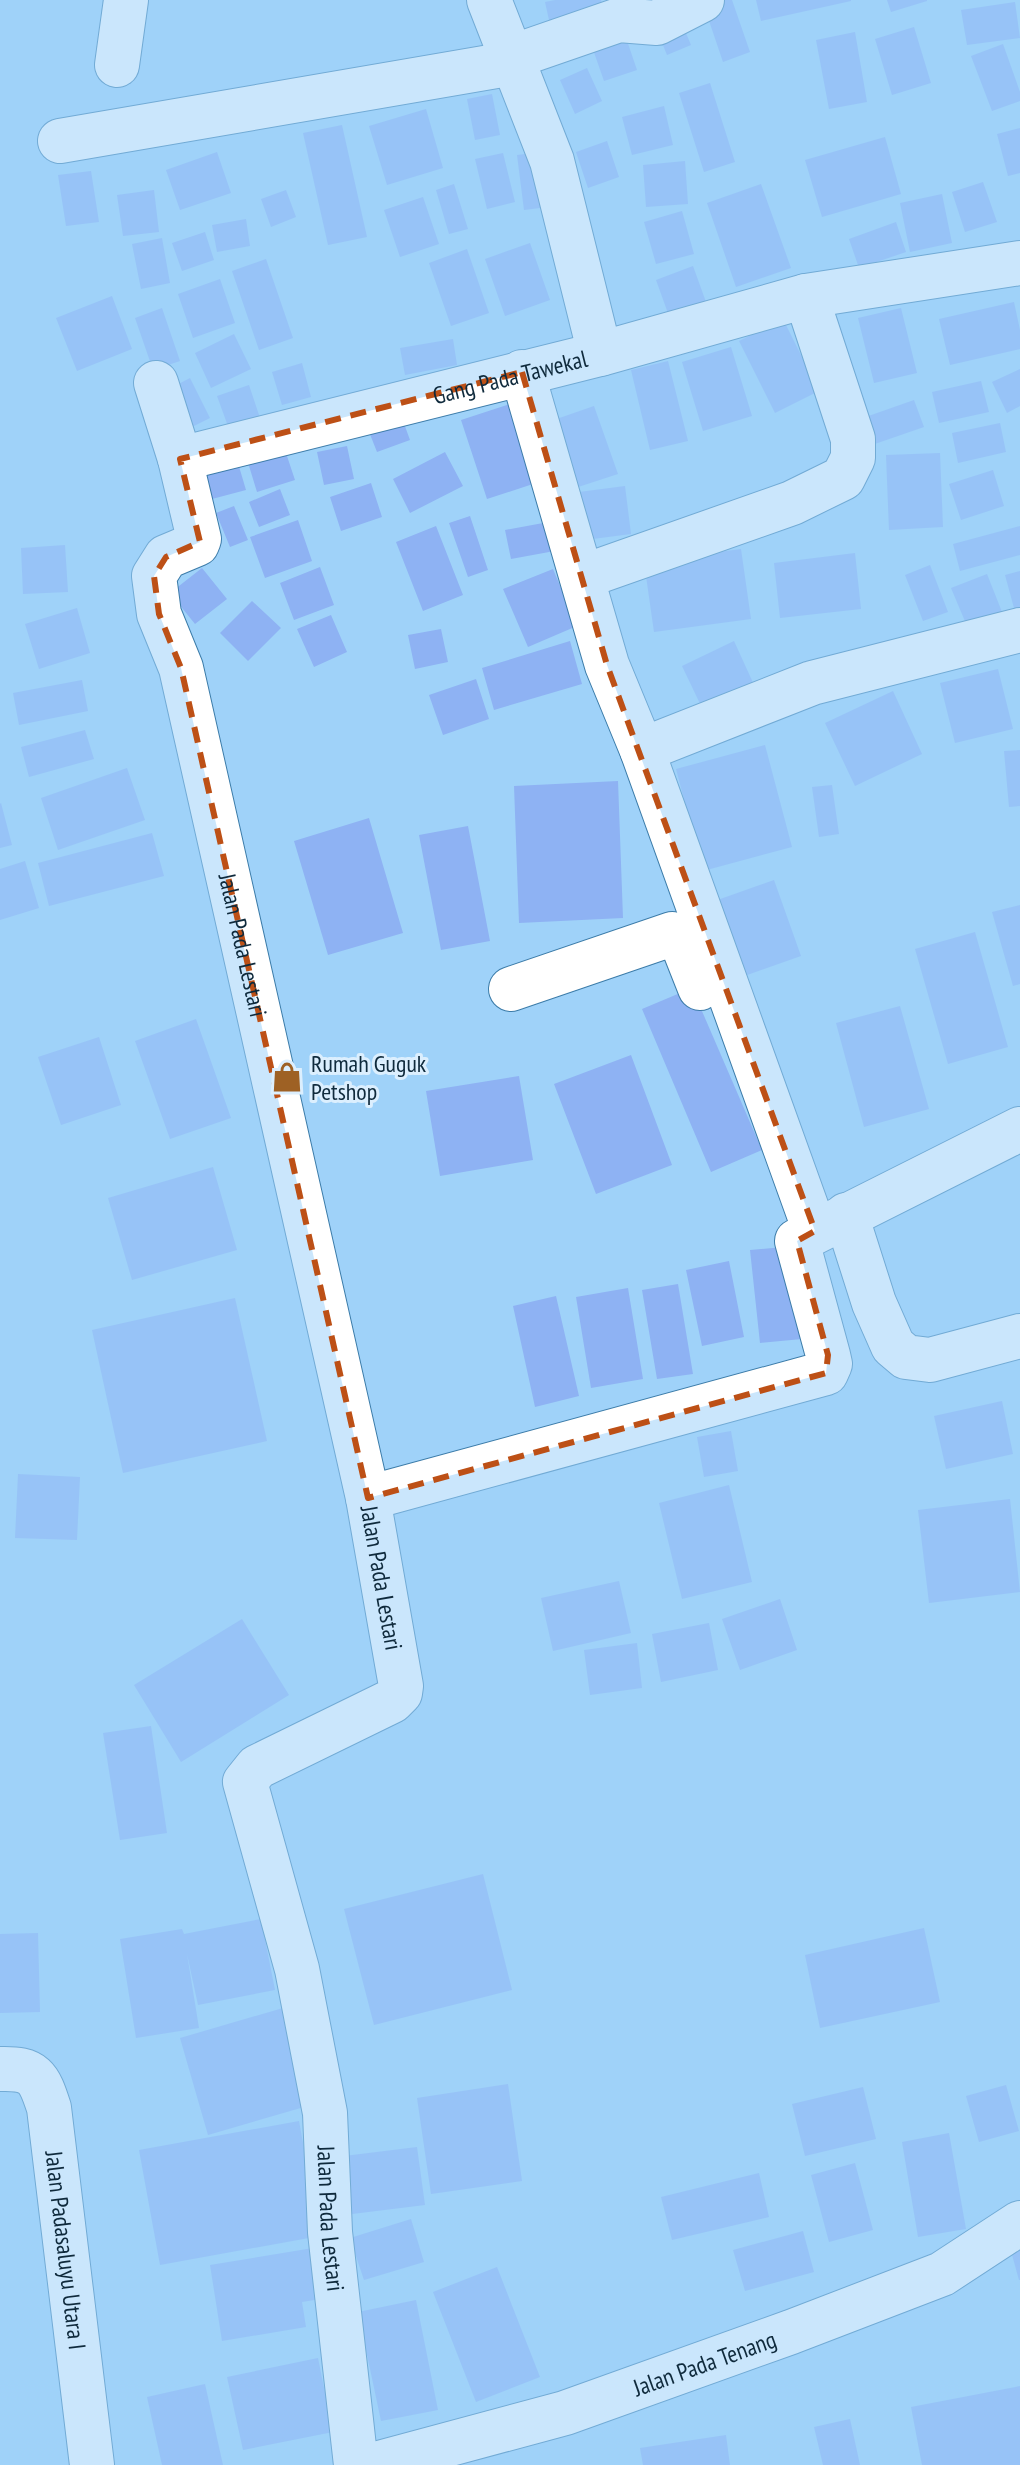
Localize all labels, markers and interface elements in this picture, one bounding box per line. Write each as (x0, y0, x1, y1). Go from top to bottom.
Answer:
street label: Gang Pada Tawekal (429, 342, 591, 411)
street label: Jalan Pada Lestari (212, 869, 275, 1020)
place label: Rumah Guguk Petshop (311, 1048, 427, 1107)
shop icon: Rumah Guguk Petshop (270, 1060, 304, 1094)
street label: Jalan Pada Lestari (354, 1502, 410, 1653)
street label: Jalan Pada Lestari (311, 2144, 352, 2293)
street label: Jalan Padasaluyu Utara I (39, 2148, 93, 2351)
street label: Jalan Pada Tenang (628, 2323, 780, 2403)

